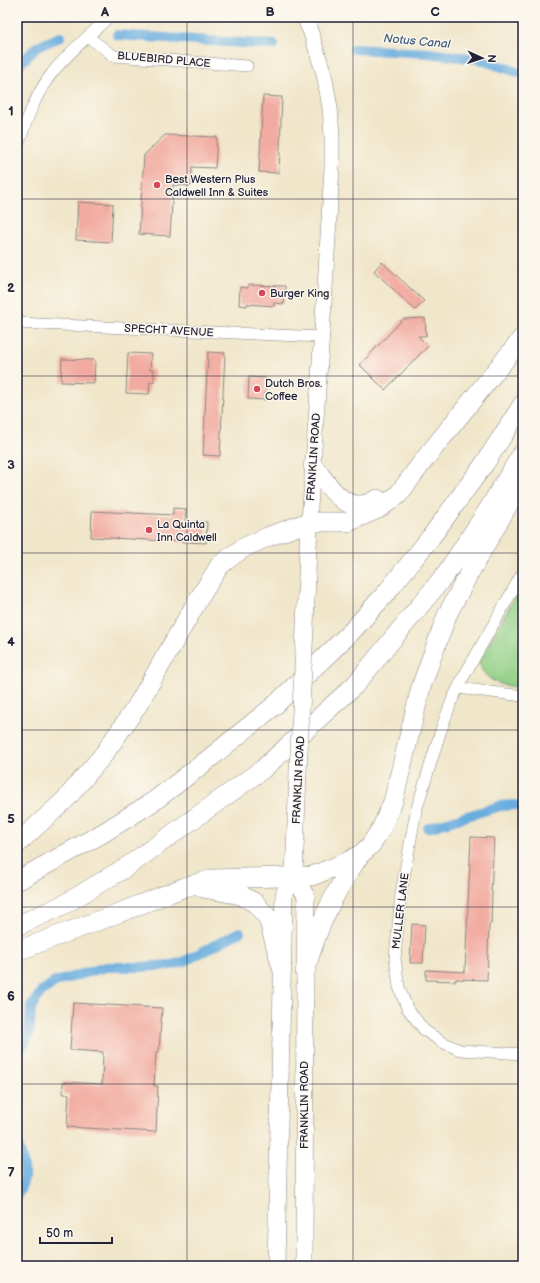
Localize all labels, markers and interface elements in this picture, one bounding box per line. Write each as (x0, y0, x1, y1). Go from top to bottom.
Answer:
text: A (100, 4, 109, 20)
text: B (265, 4, 275, 20)
text: C (430, 4, 440, 20)
water label: Notus Canal (383, 31, 452, 52)
north arrow (462, 38, 502, 78)
street label: BLUEBIRD PLACE (117, 49, 211, 70)
text: N (485, 54, 498, 63)
text: 1 (8, 103, 14, 119)
place label: Best Western Plus Caldwell Inn & Suites (165, 173, 269, 199)
marker: Best Western Plus Caldwell Inn & Suites (152, 180, 162, 190)
text: 2 (7, 280, 15, 296)
place label: Burger King (270, 287, 329, 300)
marker: Burger King (257, 288, 267, 298)
street label: SPECHT AVENUE (124, 322, 214, 339)
place label: Dutch Bros. Coffee (265, 377, 322, 403)
marker: Dutch Bros. Coffee (252, 384, 262, 394)
street label: FRANKLIN ROAD (304, 413, 323, 501)
text: 3 (7, 457, 15, 473)
place label: La Quinta Inn Caldwell (157, 518, 217, 544)
marker: La Quinta Inn Caldwell (144, 525, 154, 535)
text: 4 (7, 634, 15, 650)
street label: FRANKLIN ROAD (290, 736, 307, 824)
text: 5 (7, 811, 15, 827)
street label: MULLER LANE (389, 872, 412, 950)
text: 6 (7, 988, 15, 1004)
street label: FRANKLIN ROAD (298, 1061, 311, 1149)
text: 7 (7, 1165, 15, 1181)
scale bar (40, 1219, 112, 1245)
text: 50 m (46, 1226, 73, 1241)

